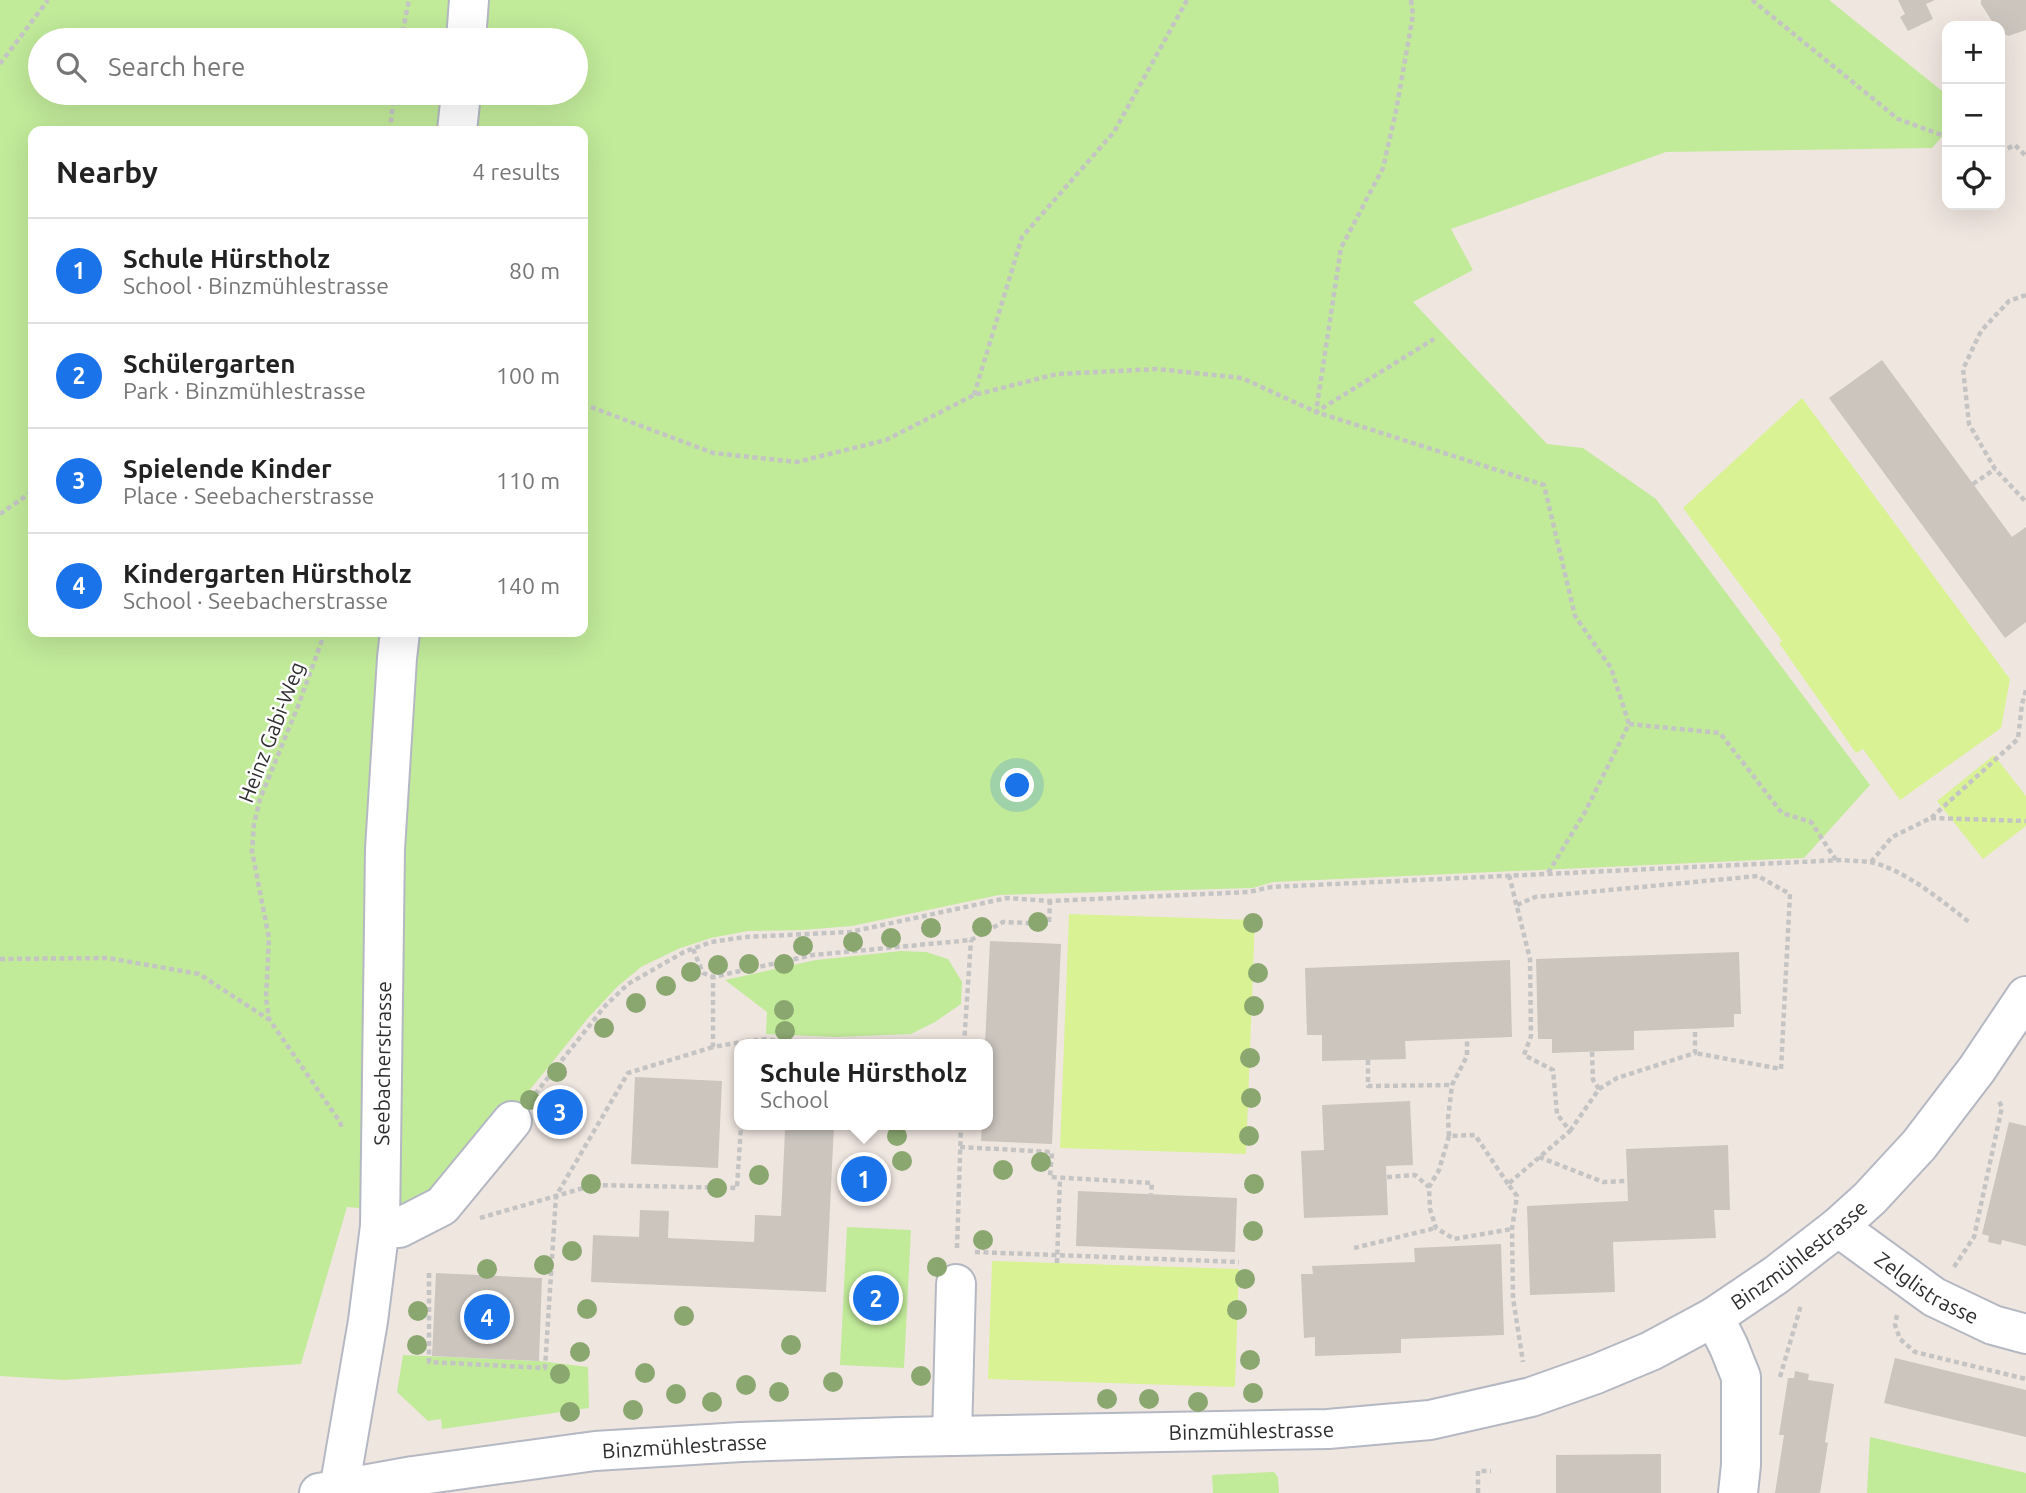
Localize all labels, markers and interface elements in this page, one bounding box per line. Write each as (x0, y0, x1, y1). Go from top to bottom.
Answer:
map controls (1942, 21, 2005, 210)
button: + (1942, 21, 2005, 84)
search box (28, 28, 588, 105)
icon: search (52, 48, 90, 86)
text: Search here (108, 52, 245, 81)
button: − (1942, 84, 2005, 147)
button: locate (1942, 147, 2005, 210)
text: Nearby (56, 155, 158, 189)
text: 4 results (472, 159, 560, 184)
text: Schule Hürstholz (123, 244, 330, 273)
text: 1 (73, 258, 85, 283)
text: 80 m (509, 258, 560, 283)
text: School · Binzmühlestrasse (123, 273, 389, 298)
text: Schülergarten (123, 349, 295, 378)
text: 2 (73, 363, 85, 388)
text: 100 m (496, 363, 560, 388)
text: Park · Binzmühlestrasse (123, 378, 366, 403)
text: Spielende Kinder (123, 454, 332, 483)
text: 3 (73, 468, 85, 493)
text: 110 m (496, 468, 560, 493)
text: Place · Seebacherstrasse (123, 483, 374, 508)
text: Kindergarten Hürstholz (123, 559, 411, 588)
text: 4 (73, 573, 85, 598)
text: 140 m (496, 573, 560, 598)
text: School · Seebacherstrasse (123, 588, 388, 613)
street label: Heinz Gabi-Weg (233, 658, 309, 806)
your location (1000, 768, 1034, 802)
street label: Seebacherstrasse (369, 981, 395, 1146)
popup (734, 1039, 993, 1130)
text: Schule Hürstholz (760, 1058, 967, 1087)
pin: 3 (537, 1086, 583, 1138)
text: School (760, 1087, 829, 1112)
pin: 1 (841, 1153, 887, 1205)
street label: Binzmühlestrasse (1726, 1195, 1872, 1314)
street label: Zelglistrasse (1871, 1246, 1983, 1328)
pin: 2 (853, 1272, 899, 1324)
pin: 4 (464, 1291, 510, 1343)
street label: Binzmühlestrasse (1168, 1417, 1335, 1444)
street label: Binzmühlestrasse (601, 1429, 768, 1463)

